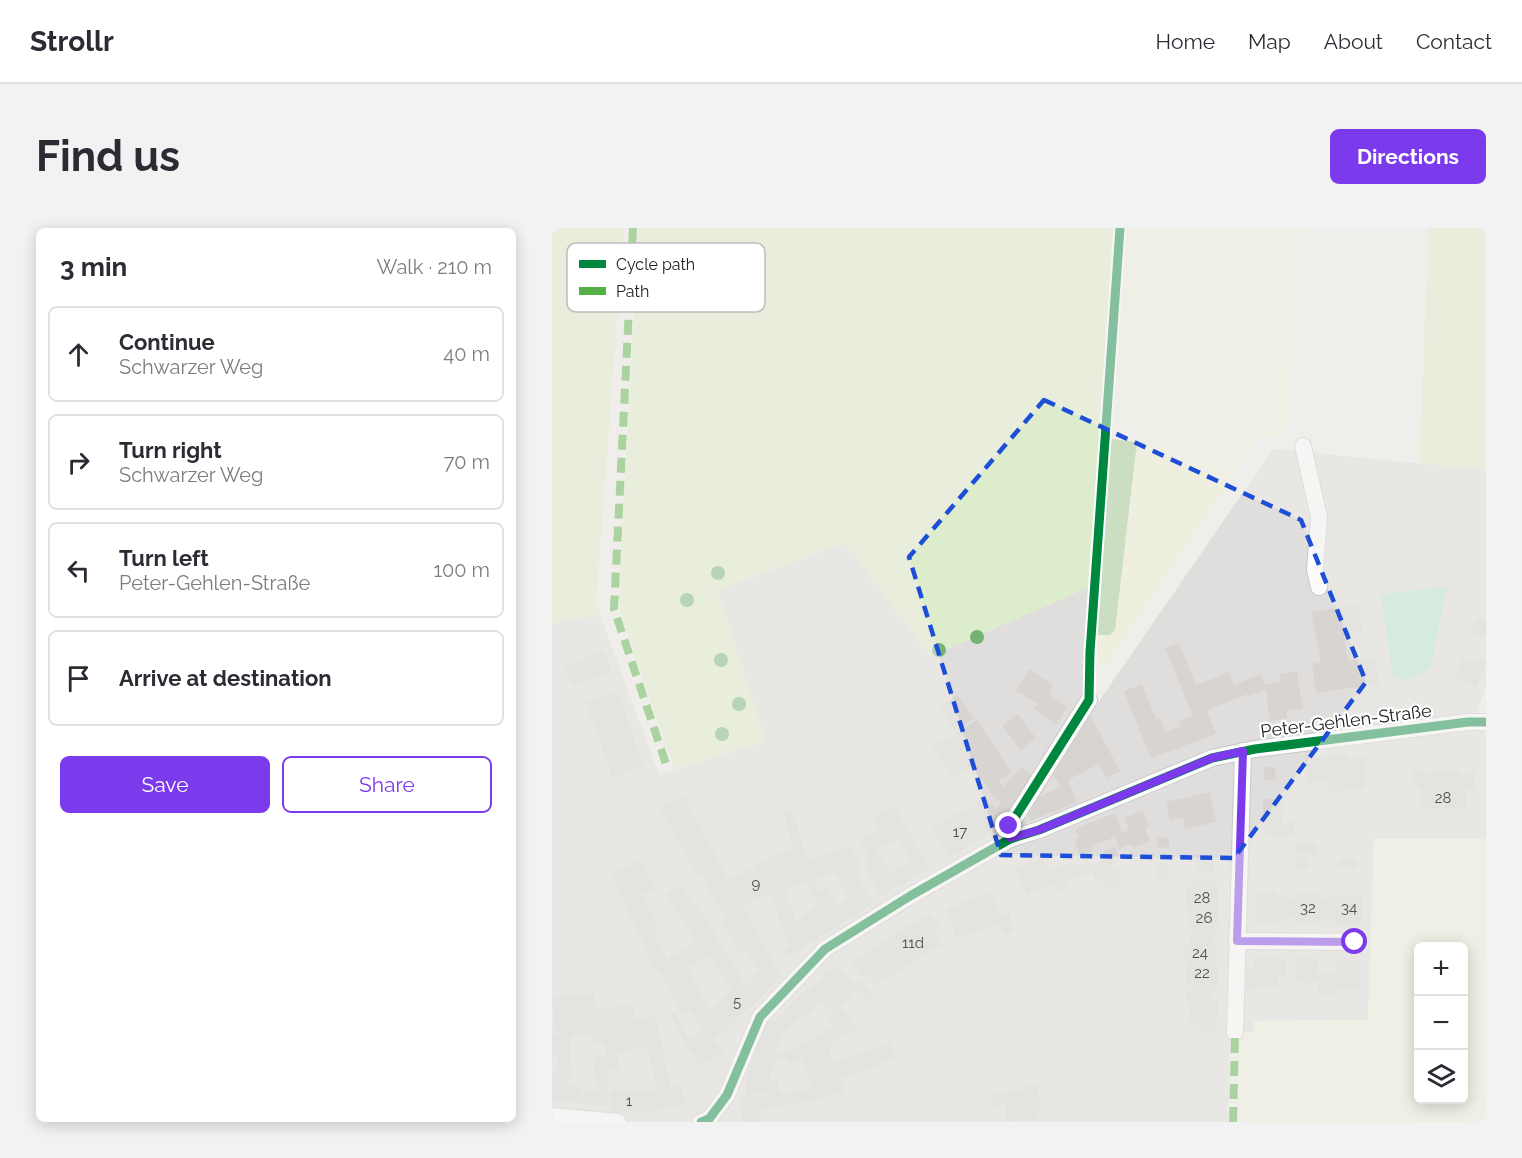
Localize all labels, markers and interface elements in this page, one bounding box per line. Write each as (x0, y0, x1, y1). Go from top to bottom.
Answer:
text: Strollr (30, 25, 114, 58)
text: Home (1156, 29, 1215, 54)
text: Map (1248, 29, 1291, 54)
text: About (1324, 29, 1383, 54)
text: Contact (1416, 29, 1492, 54)
button: Directions (1330, 129, 1486, 184)
text: Find us (36, 132, 180, 181)
legend (567, 243, 765, 312)
text: 3 min (60, 252, 127, 282)
text: Walk · 210 m (377, 255, 492, 279)
text: Cycle path (616, 255, 695, 274)
text: Path (616, 282, 649, 301)
text: Continue (119, 329, 215, 355)
icon: ahead (62, 338, 95, 371)
text: 40 m (443, 342, 490, 366)
text: Schwarzer Weg (119, 355, 263, 379)
text: Turn right (119, 437, 222, 463)
icon: right (62, 446, 95, 479)
text: 70 m (444, 450, 490, 474)
text: Schwarzer Weg (119, 463, 263, 487)
text: Turn left (119, 545, 209, 571)
icon: left (62, 554, 95, 587)
text: 100 m (433, 558, 490, 582)
text: Peter-Gehlen-Straße (119, 571, 310, 595)
icon: arrive (62, 662, 95, 695)
text: Arrive at destination (119, 665, 332, 691)
street label: Peter-Gehlen-Straße (1259, 700, 1433, 741)
button: Save (60, 756, 270, 813)
button: Share (282, 756, 492, 813)
house number: 28 (1435, 789, 1451, 807)
route end (995, 812, 1021, 838)
house number: 17 (953, 823, 967, 841)
house number: 9 (752, 875, 761, 893)
house number: 28 (1194, 889, 1210, 907)
house number: 32 (1300, 899, 1316, 917)
house number: 34 (1341, 899, 1357, 917)
house number: 26 (1196, 909, 1212, 927)
route start (1341, 928, 1367, 954)
house number: 11d (902, 934, 924, 952)
map controls (1414, 942, 1468, 1104)
button: + (1414, 942, 1468, 996)
house number: 24 (1192, 944, 1208, 962)
house number: 22 (1194, 964, 1210, 982)
house number: 5 (733, 993, 741, 1011)
button: − (1414, 996, 1468, 1050)
button: layers (1414, 1050, 1468, 1104)
house number: 1 (626, 1092, 633, 1110)

